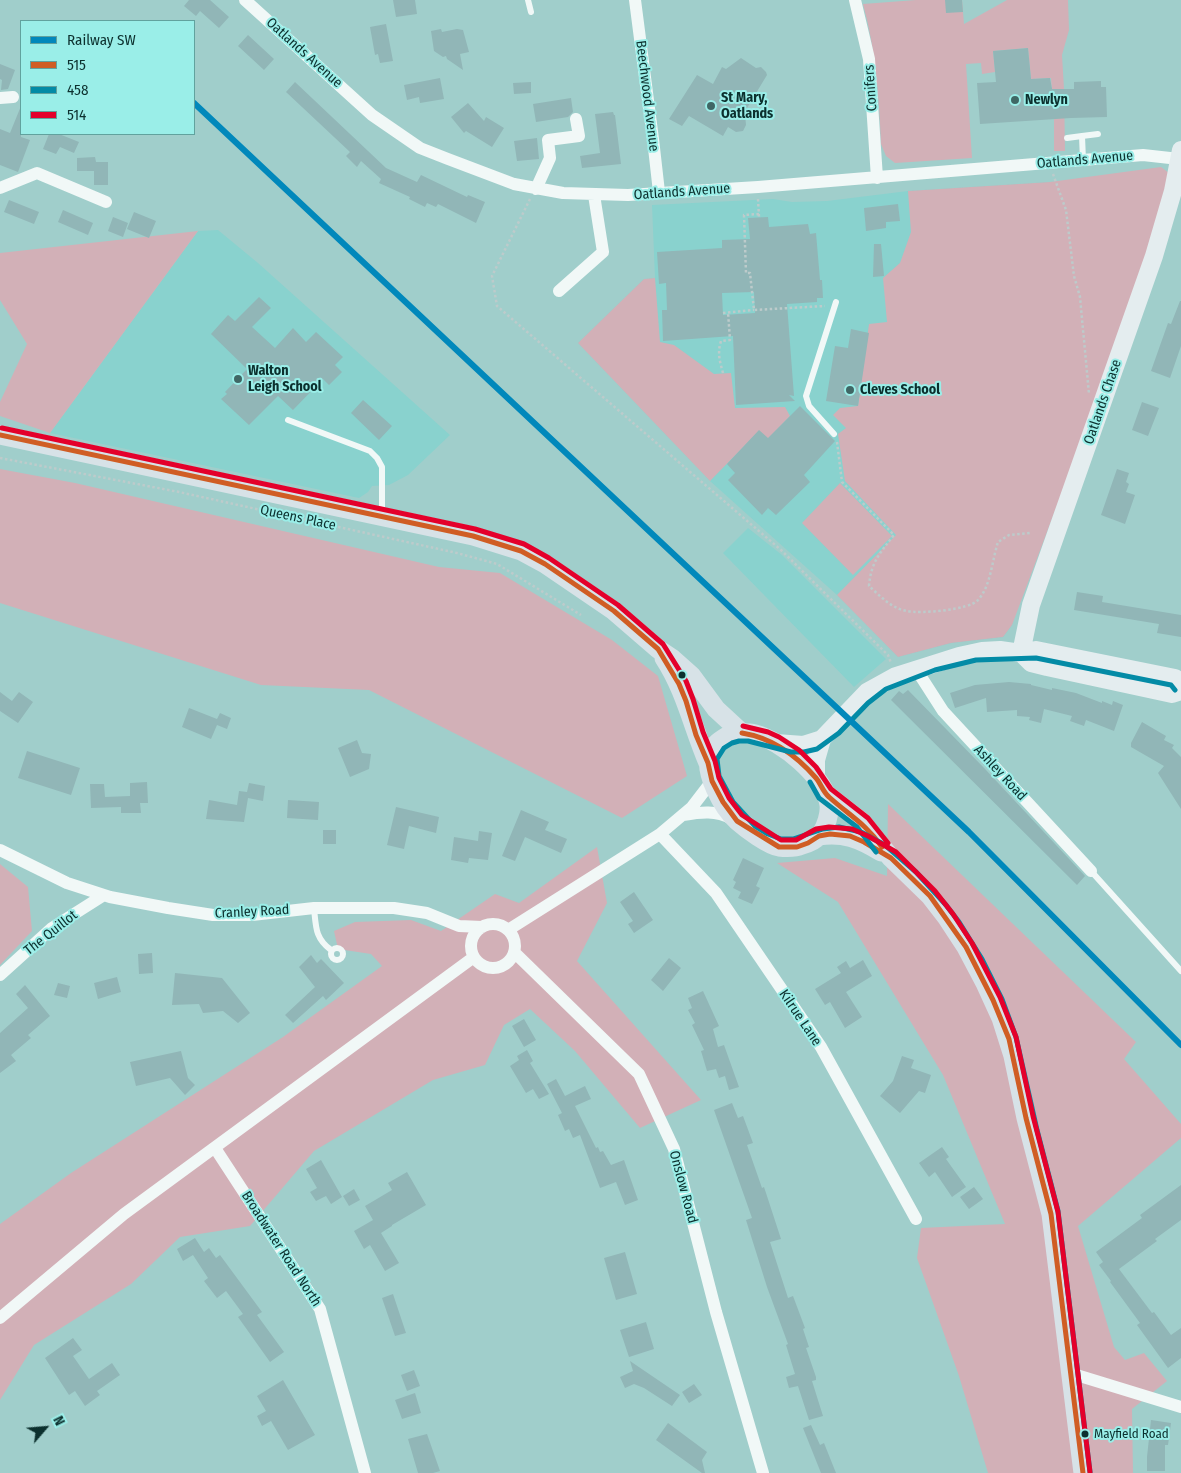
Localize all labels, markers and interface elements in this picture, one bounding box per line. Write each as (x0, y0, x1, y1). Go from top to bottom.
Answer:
street label: Oatlands Avenue (262, 14, 346, 92)
legend (20, 20, 195, 135)
text: Railway SW (67, 31, 136, 49)
street label: Beechwood Avenue (632, 40, 662, 152)
text: 515 (67, 56, 86, 74)
street label: Conifers (861, 64, 881, 112)
text: 458 (67, 81, 89, 99)
place label: St Mary, Oatlands (721, 90, 773, 122)
place label: Newlyn (1025, 92, 1068, 108)
marker: Newlyn (1009, 94, 1021, 106)
marker: St Mary, Oatlands (705, 100, 717, 112)
text: 514 (67, 106, 86, 124)
street label: Oatlands Avenue (1036, 147, 1134, 173)
street label: Oatlands Avenue (633, 180, 731, 204)
street label: Oatlands Chase (1081, 357, 1125, 447)
place label: Walton Leigh School (248, 363, 322, 396)
marker: Walton Leigh School (232, 373, 244, 385)
place label: Cleves School (860, 382, 940, 398)
marker: Cleves School (844, 384, 856, 396)
street label: Queens Place (259, 502, 337, 534)
unlabelled marker (677, 670, 687, 680)
street label: Ashley Road (970, 742, 1030, 804)
street label: Cranley Road (214, 902, 290, 922)
street label: The Quillot (21, 907, 81, 959)
street label: Kilrue Lane (775, 987, 825, 1049)
street label: Onslow Road (665, 1149, 701, 1225)
street label: Broadwater Road North (237, 1188, 325, 1310)
north arrow (20, 1403, 70, 1453)
text: N (49, 1413, 68, 1429)
place label: Mayfield Road (1094, 1426, 1169, 1442)
marker: Mayfield Road (1080, 1429, 1090, 1439)

